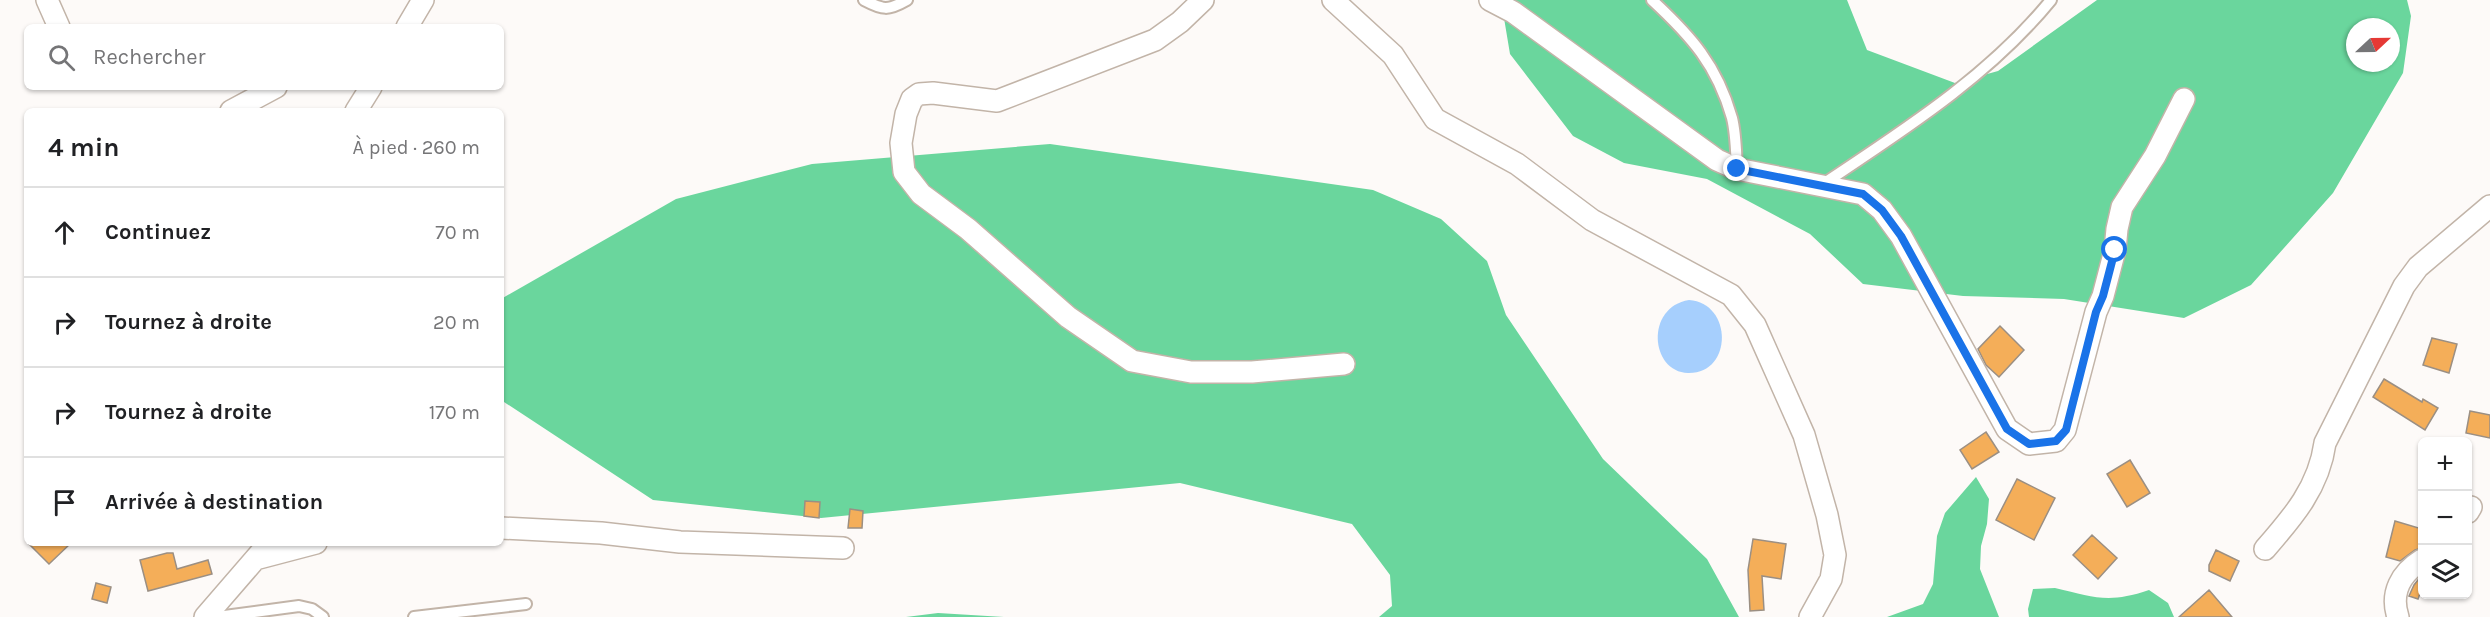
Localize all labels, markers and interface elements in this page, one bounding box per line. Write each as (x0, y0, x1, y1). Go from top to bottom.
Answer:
north arrow (2346, 18, 2400, 72)
search box (24, 24, 504, 90)
icon: search (45, 41, 78, 74)
text: Rechercher (93, 44, 206, 70)
text: 4 min (48, 132, 119, 163)
text: À pied · 260 m (353, 136, 480, 159)
route end (1723, 155, 1749, 181)
icon: ahead (48, 216, 81, 249)
text: Continuez (105, 219, 211, 245)
text: 70 m (435, 221, 480, 244)
route start (2101, 236, 2127, 262)
icon: right (48, 306, 81, 339)
text: Tournez à droite (105, 309, 272, 335)
text: 20 m (433, 311, 480, 334)
icon: right (48, 396, 81, 429)
text: Tournez à droite (105, 399, 272, 425)
text: 170 m (429, 401, 480, 424)
map controls (2418, 437, 2472, 599)
button: + (2418, 437, 2472, 491)
icon: arrive (48, 486, 81, 519)
text: Arrivée à destination (105, 489, 323, 515)
button: − (2418, 491, 2472, 545)
button: layers (2418, 545, 2472, 599)

